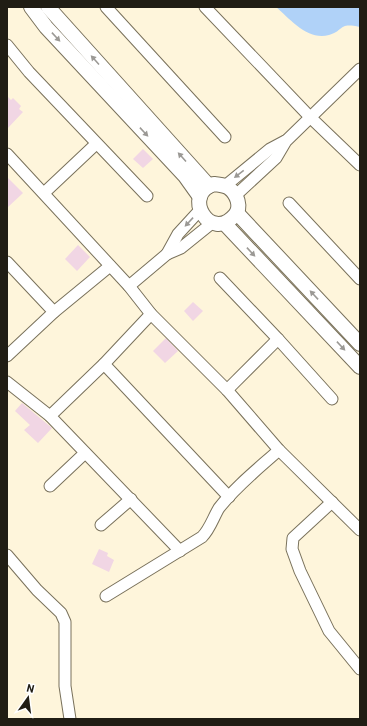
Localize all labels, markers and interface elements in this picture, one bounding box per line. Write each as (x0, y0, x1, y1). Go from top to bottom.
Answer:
one-way arrow (51, 32, 61, 42)
one-way arrow (91, 55, 100, 65)
one-way arrow (140, 127, 149, 137)
one-way arrow (178, 152, 187, 162)
one-way arrow (233, 170, 244, 179)
one-way arrow (185, 217, 194, 227)
one-way arrow (247, 247, 256, 257)
one-way arrow (309, 290, 319, 300)
one-way arrow (336, 341, 345, 352)
north arrow (8, 678, 48, 718)
text: N (25, 681, 36, 695)

